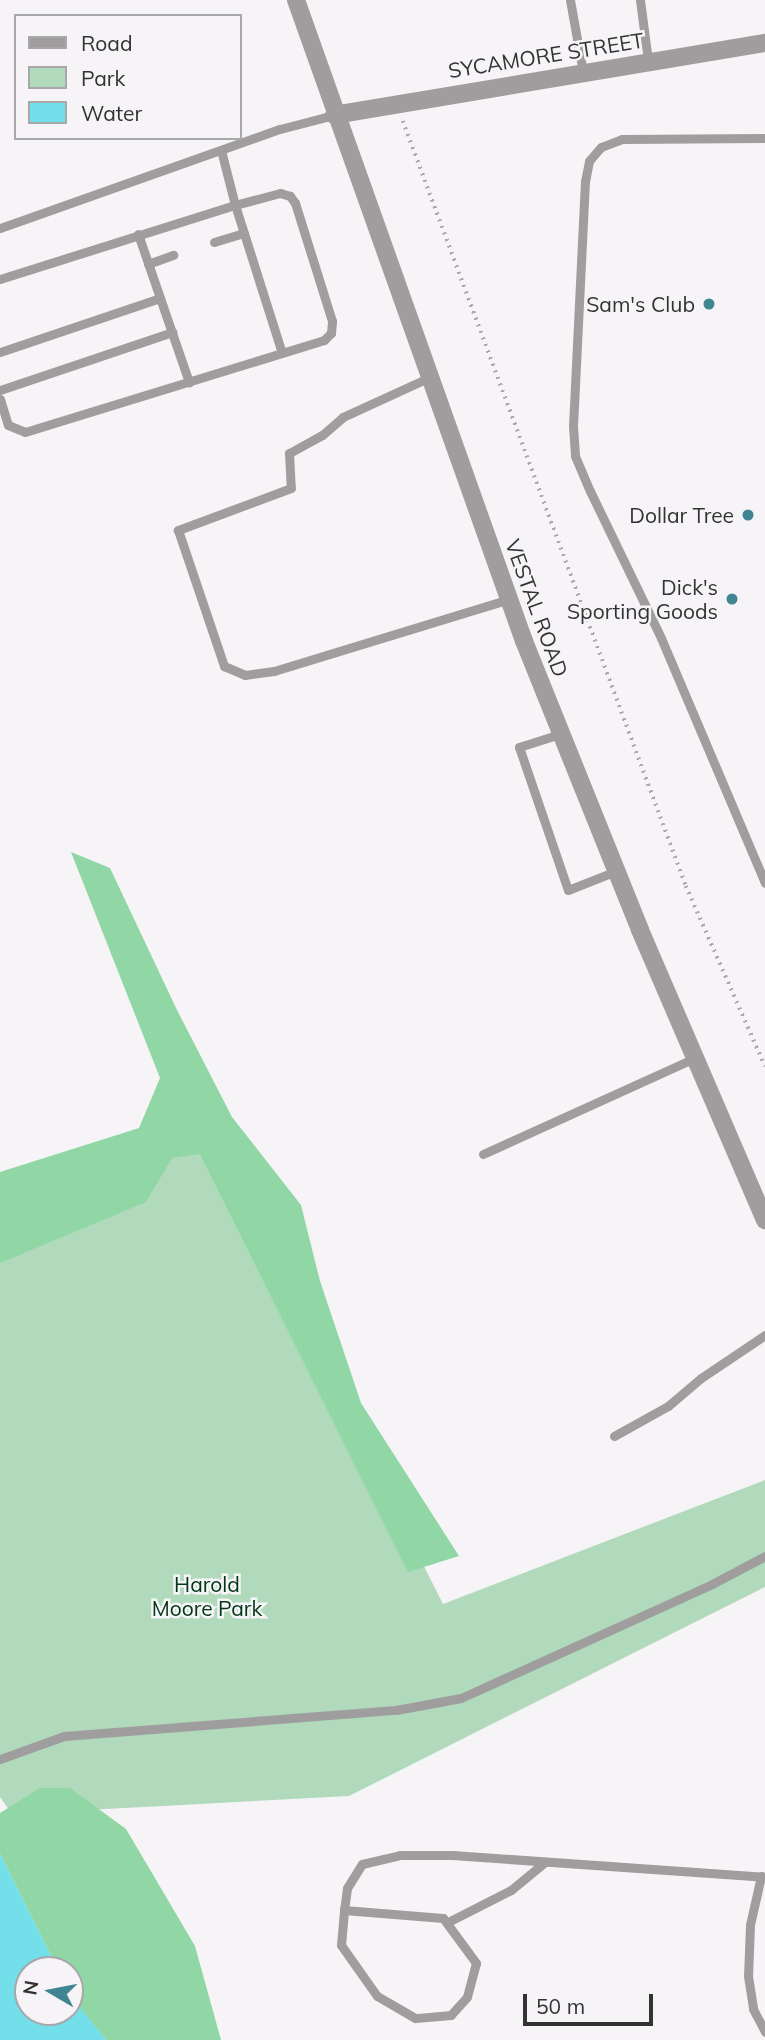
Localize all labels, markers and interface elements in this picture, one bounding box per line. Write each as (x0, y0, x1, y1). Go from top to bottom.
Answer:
legend (14, 14, 242, 140)
street label: SYCAMORE STREET (446, 27, 646, 83)
text: Road (81, 30, 132, 56)
text: Park (81, 65, 125, 91)
text: Water (81, 100, 142, 126)
place label: Sam's Club (586, 291, 695, 317)
marker: Sam's Club (701, 296, 717, 312)
place label: Dollar Tree (629, 502, 734, 528)
marker: Dollar Tree (740, 507, 756, 523)
street label: VESTAL ROAD (500, 536, 574, 680)
place label: Dick's Sporting Goods (567, 574, 718, 624)
marker: Dick's Sporting Goods (724, 591, 740, 607)
park label: Harold Moore Park (152, 1571, 262, 1621)
north arrow (14, 1956, 84, 2026)
text: N (17, 1979, 43, 1997)
scale bar (527, 1980, 656, 2024)
text: 50 m (536, 1993, 585, 2019)

